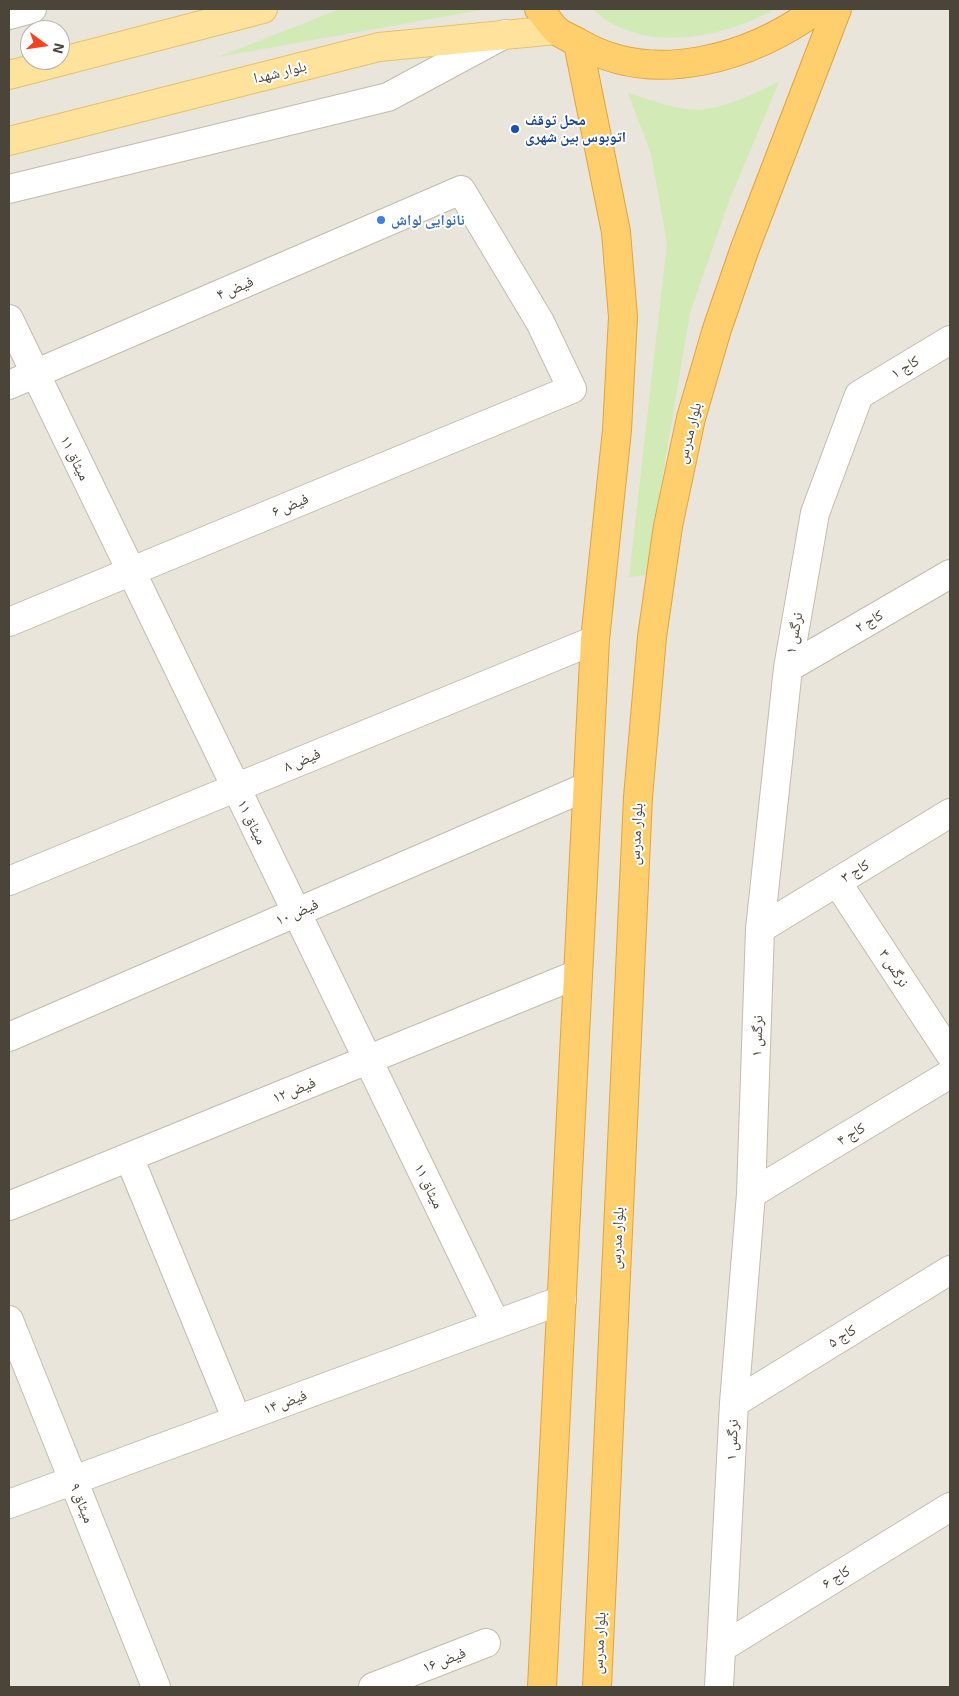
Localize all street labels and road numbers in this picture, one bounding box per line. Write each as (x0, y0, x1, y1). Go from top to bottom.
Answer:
street label: بلوار شهدا (252, 57, 308, 87)
street label: فیض ۴ (214, 272, 256, 304)
street label: کاج ۱ (888, 352, 922, 382)
street label: بلوار مدرس (673, 401, 705, 465)
street label: میثاق ۱۱ (56, 433, 94, 483)
street label: فیض ۶ (269, 489, 311, 521)
street label: کاج ۲ (852, 606, 886, 636)
street label: نرگس ۱ (782, 611, 806, 655)
street label: فیض ۸ (281, 744, 323, 776)
street label: میثاق ۱۱ (233, 797, 271, 847)
street label: بلوار مدرس (625, 802, 647, 866)
street label: کاج ۳ (838, 856, 872, 886)
street label: فیض ۱۰ (273, 895, 321, 929)
street label: نرگس ۳ (875, 946, 913, 990)
street label: نرگس ۱ (747, 1015, 767, 1057)
street label: فیض ۱۲ (270, 1073, 318, 1107)
street label: کاج ۴ (834, 1119, 868, 1149)
street label: میثاق ۱۱ (410, 1161, 448, 1211)
street label: بلوار مدرس (606, 1206, 628, 1270)
street label: کاج ۵ (825, 1321, 859, 1351)
street label: فیض ۱۴ (261, 1386, 309, 1418)
street label: نرگس ۱ (722, 1419, 742, 1461)
street label: میثاق ۹ (66, 1481, 98, 1525)
street label: کاج ۶ (819, 1562, 853, 1592)
street label: بلوار مدرس (588, 1611, 610, 1675)
street label: فیض ۱۶ (420, 1644, 468, 1676)

